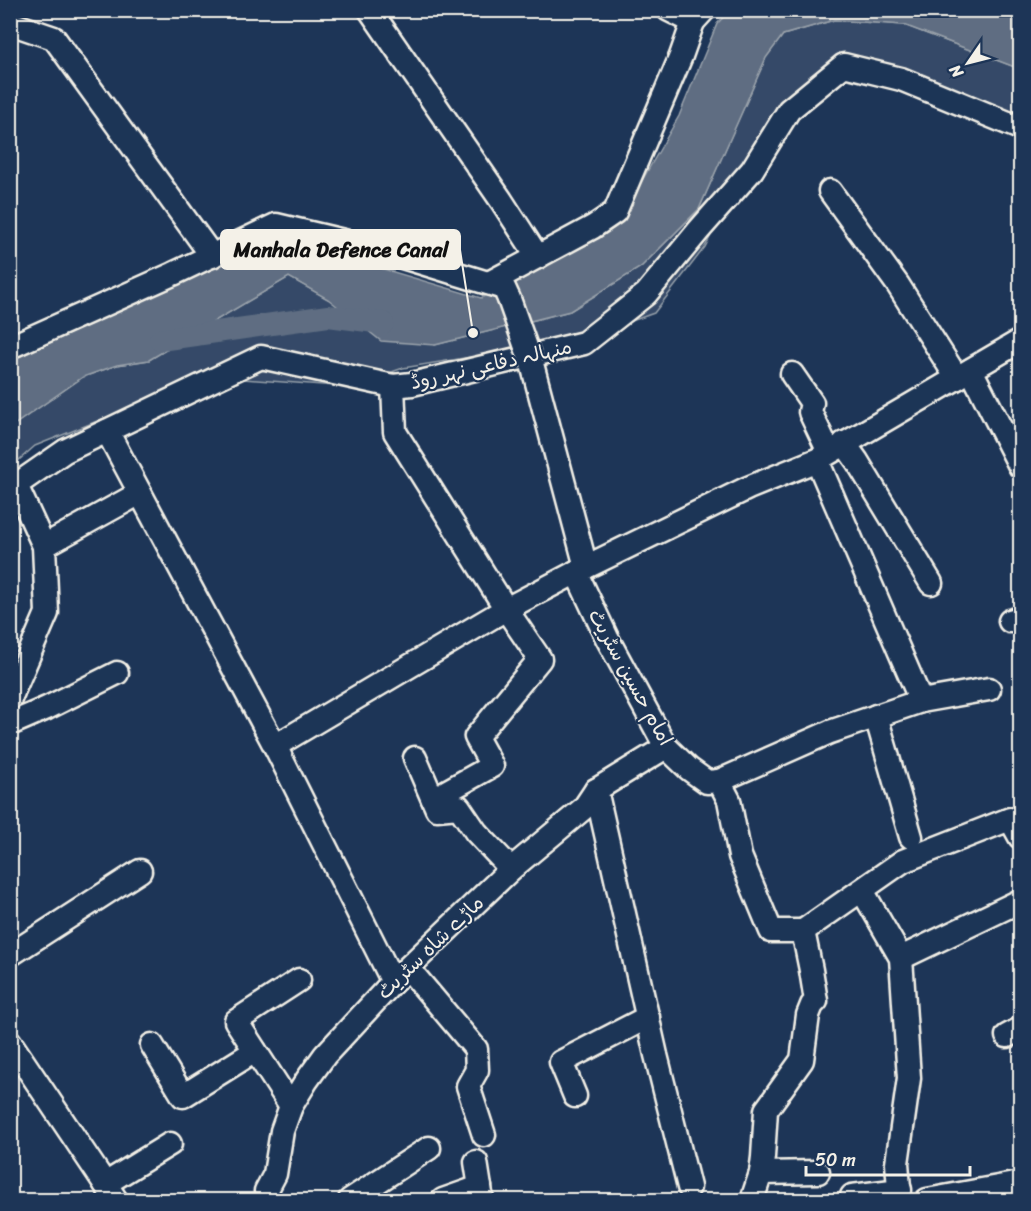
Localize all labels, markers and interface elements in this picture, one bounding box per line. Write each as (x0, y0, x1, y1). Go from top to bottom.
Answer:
north arrow (938, 33, 998, 93)
text: N (941, 58, 972, 85)
callout: Manhala Defence Canal (221, 230, 460, 269)
text: Manhala Defence Canal (233, 231, 449, 269)
street label: منہالہ دفاعی نہر روڈ (407, 329, 575, 400)
street label: امام حسین سٹریٹ (578, 602, 683, 752)
street label: ماڑے شاہ سٹریٹ (368, 887, 492, 1008)
scale bar (806, 1139, 970, 1177)
text: 50 m (815, 1144, 856, 1176)

